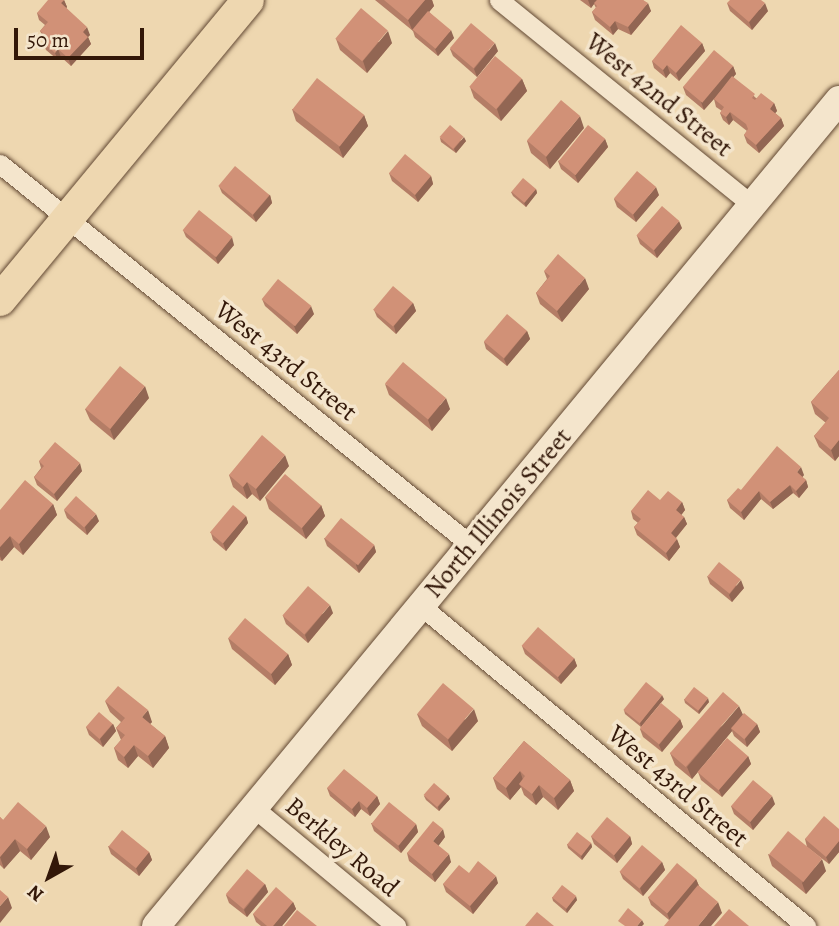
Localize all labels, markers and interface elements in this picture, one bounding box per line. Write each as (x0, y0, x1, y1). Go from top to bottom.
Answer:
scale bar (18, 14, 147, 58)
text: 50 m (27, 26, 69, 54)
street label: West 42nd Street (579, 26, 739, 164)
street label: West 43rd Street (209, 294, 363, 428)
street label: North Illinois Street (418, 422, 578, 604)
street label: West 43rd Street (602, 718, 754, 854)
street label: Berkley Road (279, 790, 405, 904)
north arrow (14, 842, 84, 912)
text: N (22, 879, 49, 907)

